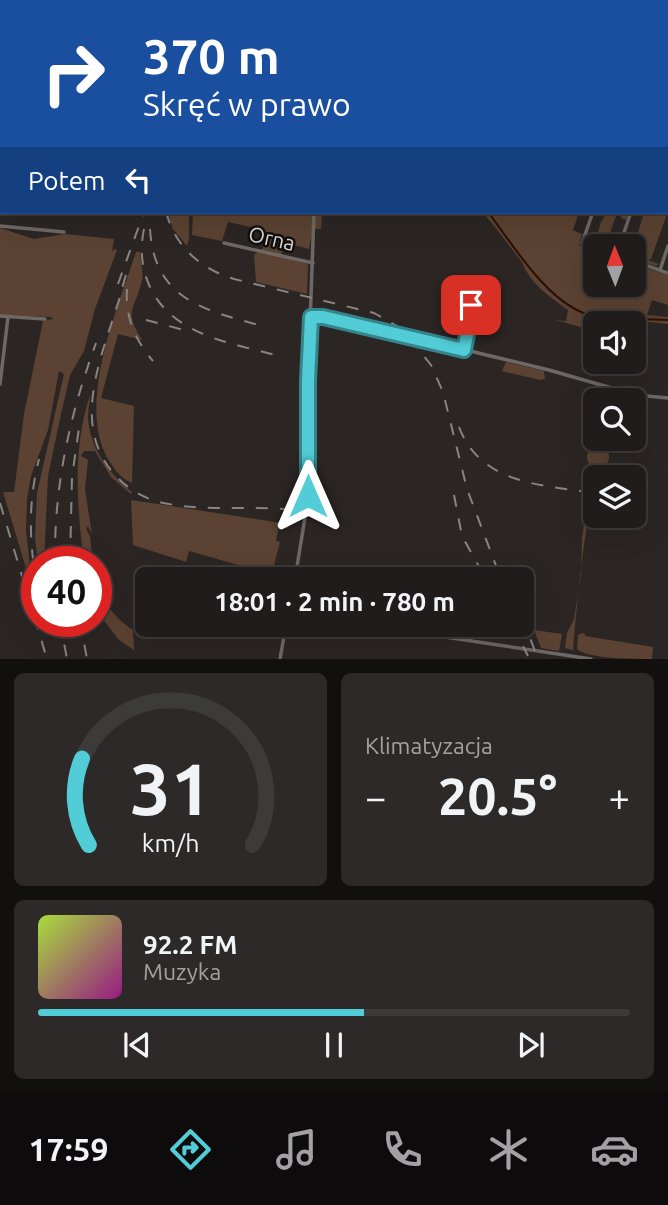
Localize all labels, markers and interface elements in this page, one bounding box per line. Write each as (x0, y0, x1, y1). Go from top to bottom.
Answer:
icon: right (28, 28, 119, 119)
text: 370 m (143, 28, 280, 83)
text: Skręć w prawo (143, 86, 351, 122)
icon: left (119, 161, 157, 199)
text: Potem (28, 166, 105, 195)
street label: Orna (246, 221, 298, 255)
north arrow (583, 234, 646, 298)
map controls (583, 234, 646, 528)
pin (441, 275, 501, 335)
icon: arrive (452, 286, 490, 324)
button: sound (583, 311, 646, 374)
button: search (583, 388, 646, 451)
position arrow (271, 459, 345, 533)
button: layers (583, 465, 646, 528)
speed limit sign: 40 (21, 546, 112, 637)
text: 18:01 · 2 min · 780 m (214, 587, 455, 616)
text: Klimatyzacja (365, 733, 493, 758)
text: 31 (129, 748, 212, 830)
text: 20.5° (438, 767, 557, 825)
text: − (365, 776, 386, 818)
text: + (609, 776, 630, 818)
text: km/h (142, 829, 199, 857)
text: 92.2 FM (143, 930, 237, 959)
text: Muzyka (143, 959, 221, 984)
icon: previous (118, 1026, 156, 1064)
icon: pause (315, 1026, 353, 1064)
icon: next (512, 1026, 550, 1064)
icon: directions (166, 1125, 215, 1174)
icon: music (272, 1125, 321, 1174)
icon: phone (378, 1125, 427, 1174)
icon: climate (484, 1125, 533, 1174)
icon: car (590, 1125, 639, 1174)
text: 17:59 (29, 1131, 109, 1167)

